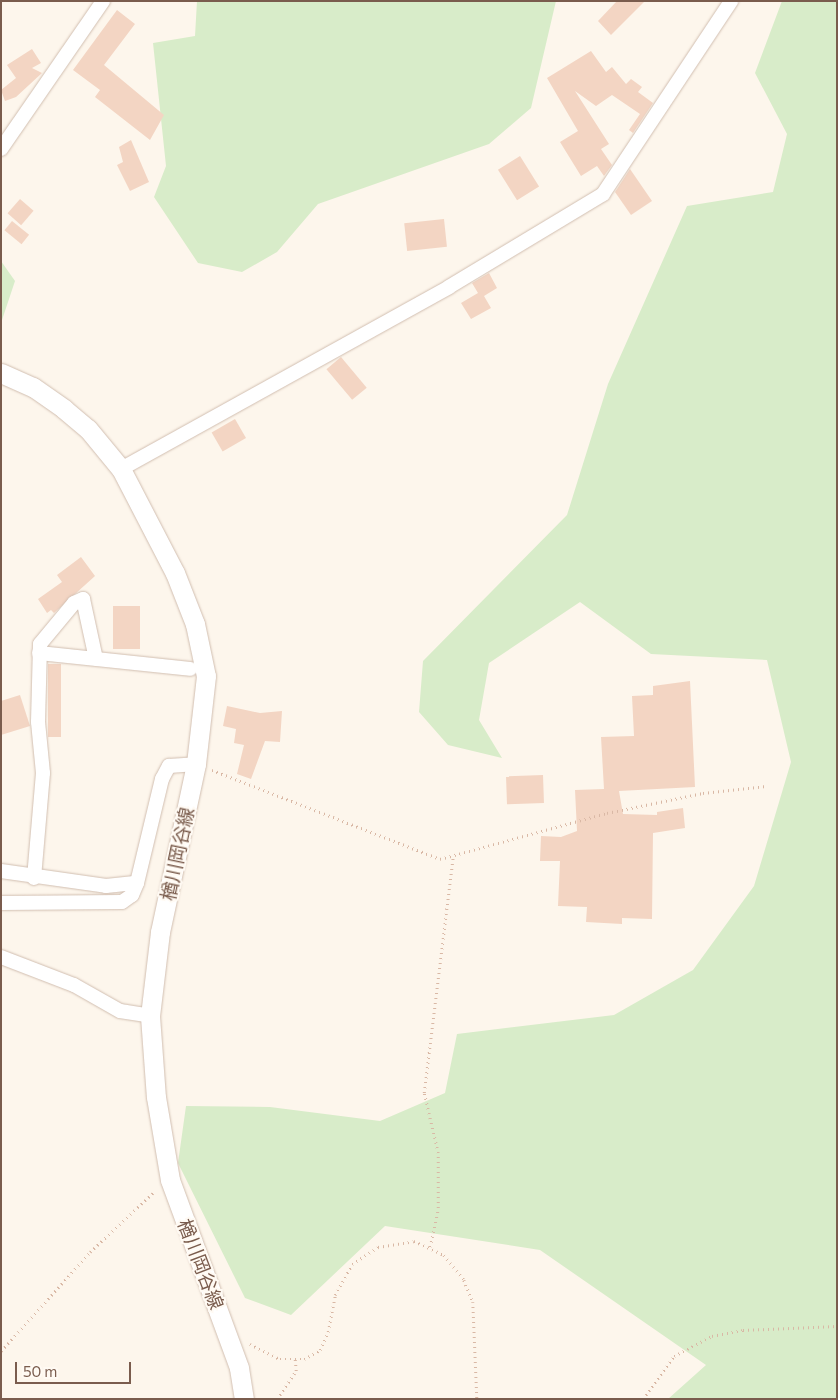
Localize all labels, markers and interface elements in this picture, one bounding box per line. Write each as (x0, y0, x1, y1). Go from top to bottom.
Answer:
street label: 楢川岡谷線 (156, 805, 198, 903)
street label: 楢川岡谷線 (173, 1216, 229, 1312)
scale bar (18, 1352, 134, 1384)
text: 50 m (23, 1362, 57, 1380)

